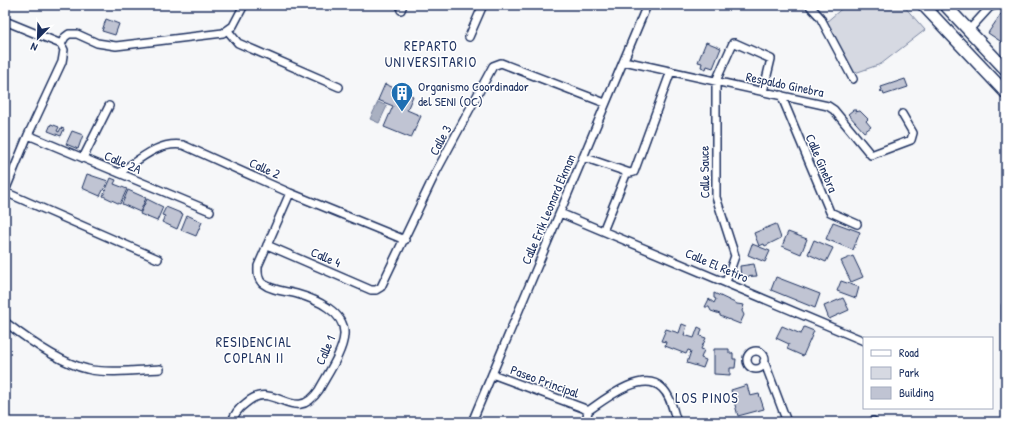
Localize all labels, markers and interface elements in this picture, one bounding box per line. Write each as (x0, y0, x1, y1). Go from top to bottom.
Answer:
north arrow (18, 18, 58, 58)
district label: REPARTO UNIVERSITARIO (385, 36, 477, 71)
text: N (29, 40, 40, 55)
street label: Respaldo Ginebra (744, 67, 826, 101)
place label: Organismo Coordinador del SENI (OC) (418, 77, 529, 110)
building icon: Organismo Coordinador del SENI (OC) (389, 80, 415, 113)
street label: Calle 3 (425, 122, 455, 158)
street label: Calle Ginebra (802, 131, 842, 195)
street label: Calle 2A (102, 146, 145, 178)
street label: Calle Sauce (695, 146, 713, 198)
street label: Calle Erik Leonard Ekman (517, 151, 579, 267)
street label: Calle 2 (247, 153, 283, 183)
street label: Calle 4 (308, 243, 344, 271)
street label: Calle El Retiro (683, 244, 751, 286)
district label: RESIDENCIAL COPLAN II (216, 332, 292, 367)
street label: Calle 1 (311, 332, 339, 368)
legend (863, 337, 993, 409)
text: Road (899, 344, 919, 361)
street label: Paseo Principal (508, 360, 582, 402)
text: Park (899, 364, 919, 381)
text: Building (899, 384, 934, 401)
district label: LOS PINOS (675, 388, 739, 407)

